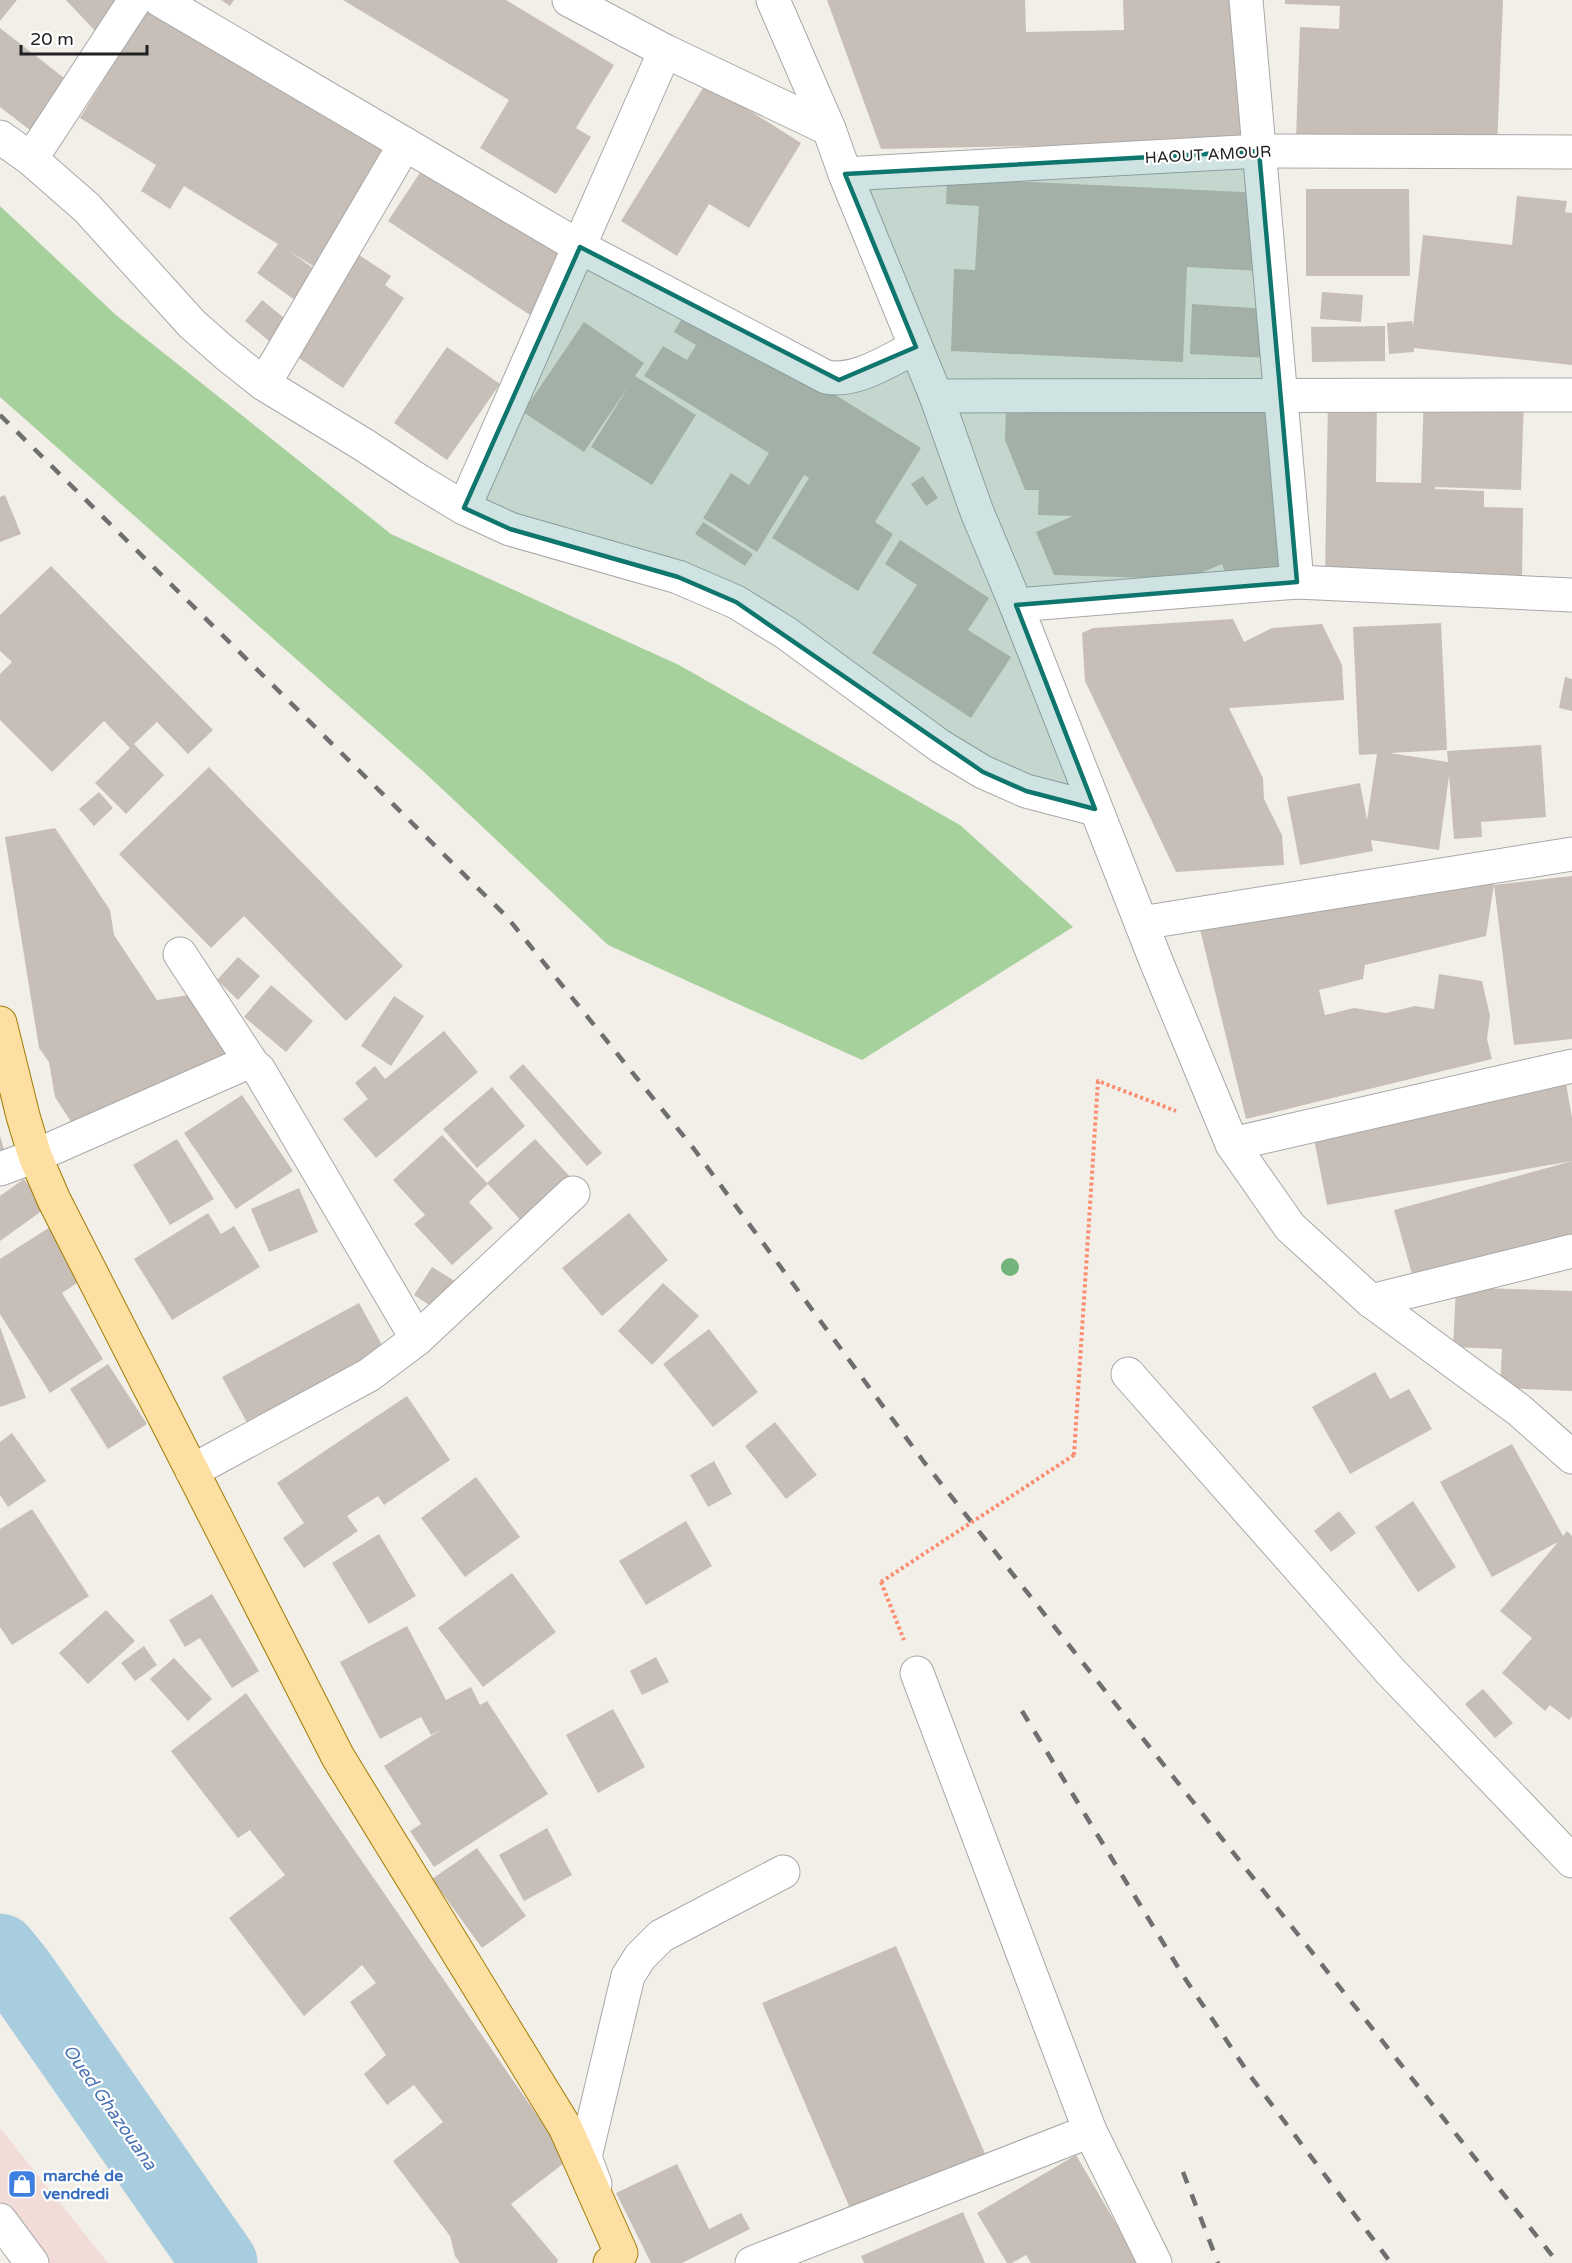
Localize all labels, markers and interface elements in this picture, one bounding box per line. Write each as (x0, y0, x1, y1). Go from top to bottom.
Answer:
scale bar (21, 18, 147, 56)
text: 20 m (30, 28, 74, 50)
street label: HAOUT AMOUR (1144, 142, 1272, 168)
water label: Oued Ghazouana (58, 2040, 162, 2175)
place label: marché de vendredi (43, 2166, 123, 2204)
shop icon: marché de vendredi (6, 2168, 38, 2200)

